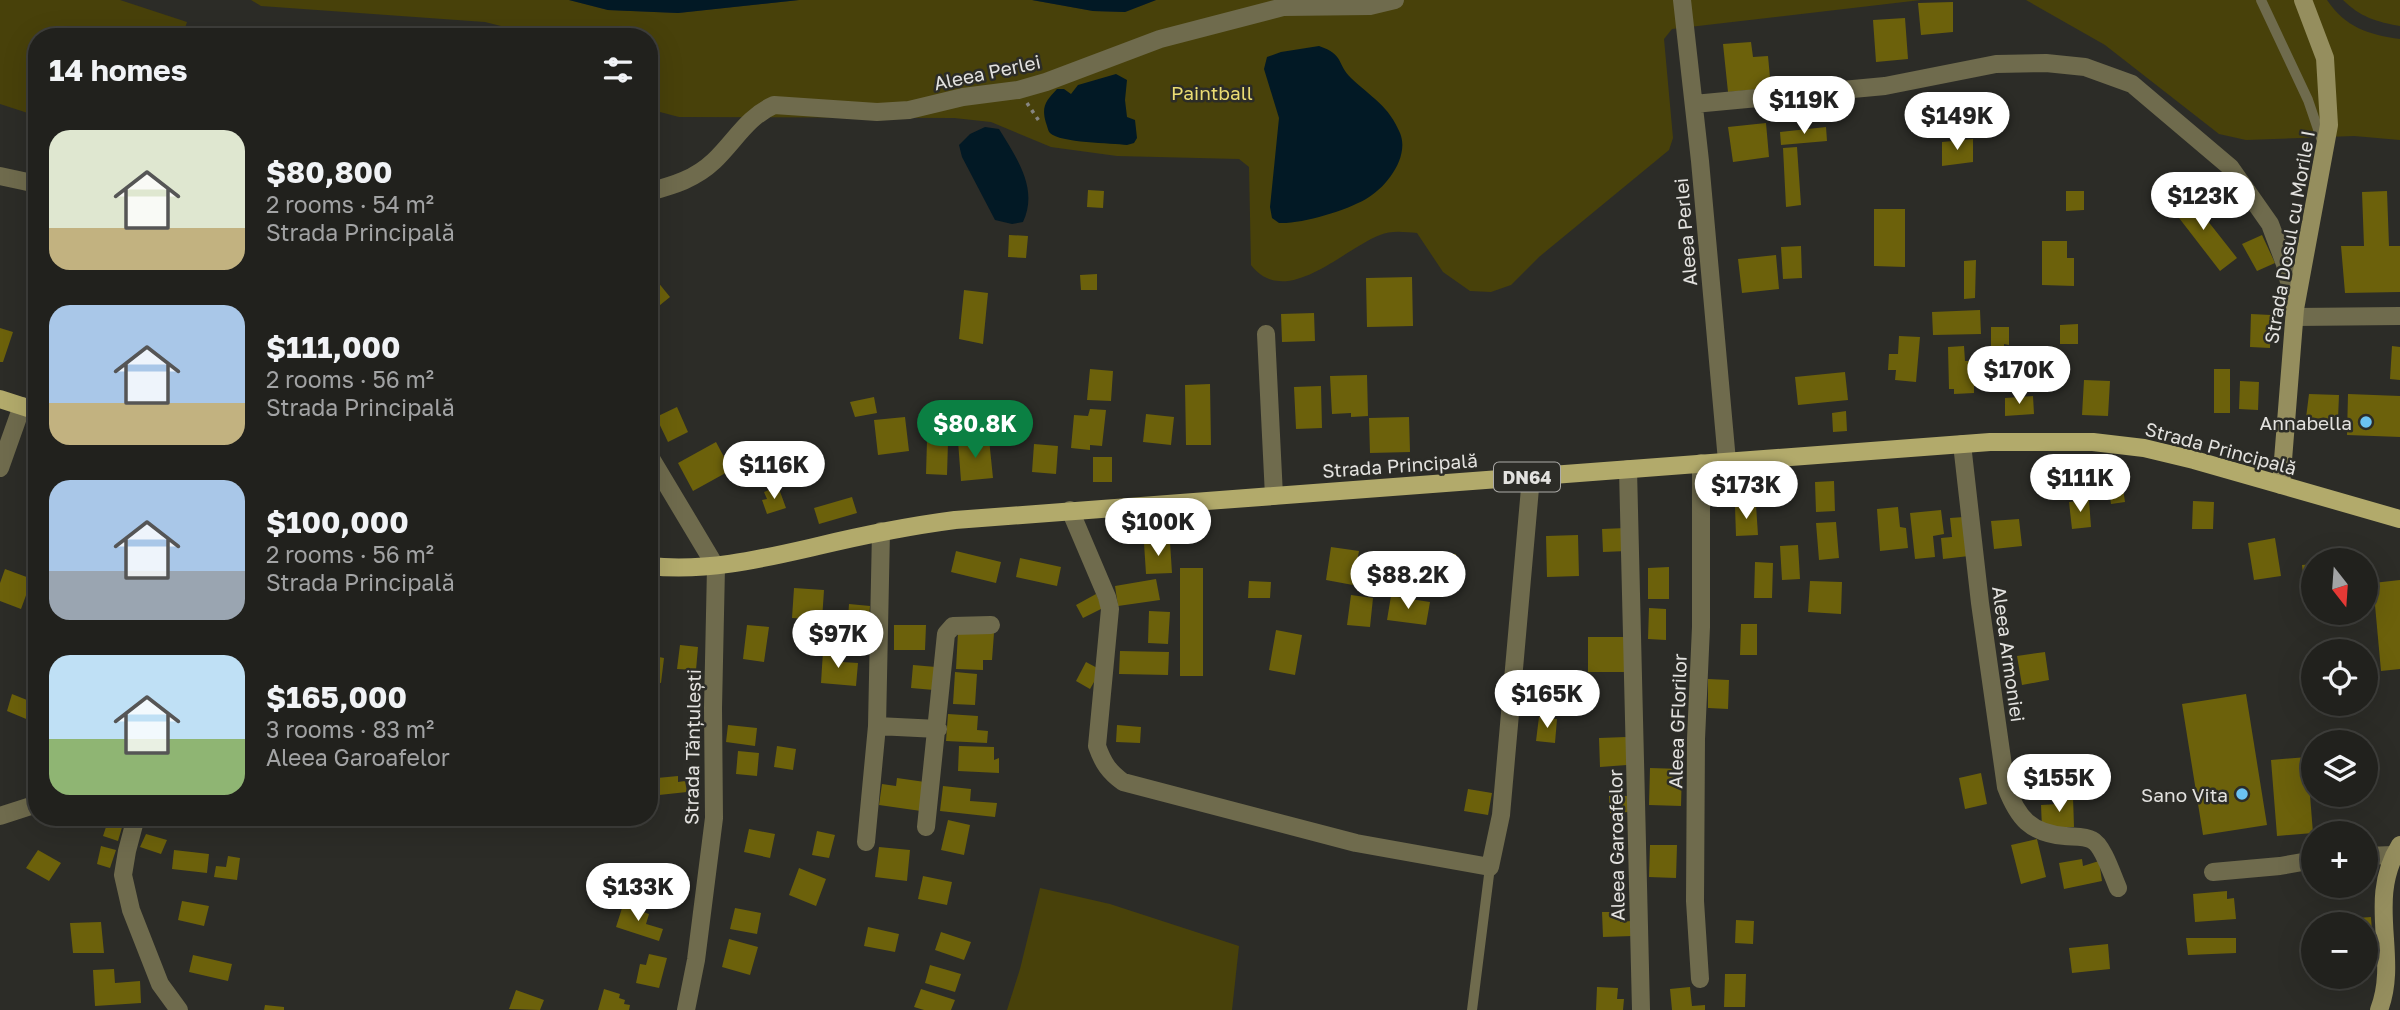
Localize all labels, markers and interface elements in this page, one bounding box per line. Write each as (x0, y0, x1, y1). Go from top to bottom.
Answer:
street label: Aleea Perlei (932, 49, 1042, 95)
icon: filters (599, 51, 637, 89)
text: 14 homes (49, 52, 188, 88)
pin: $119K (1755, 76, 1853, 136)
park label: Paintball (1171, 81, 1253, 104)
text: $119K (1769, 85, 1839, 113)
pin: $149K (1908, 92, 2006, 152)
text: $149K (1921, 101, 1993, 129)
street label: Strada Dosul cu Morile I (2259, 129, 2319, 345)
text: $80,800 (266, 154, 393, 190)
icon: home (105, 158, 189, 242)
pin: $123K (2154, 173, 2252, 232)
street label: Aleea Perlei (1669, 177, 1701, 287)
text: $123K (2167, 181, 2239, 209)
text: 2 rooms · 54 m² (266, 190, 434, 218)
text: Strada Principală (266, 218, 455, 246)
text: $111,000 (266, 329, 401, 365)
icon: home (105, 333, 189, 417)
pin: $170K (1970, 346, 2068, 406)
text: $170K (1983, 355, 2055, 383)
text: 2 rooms · 56 m² (266, 365, 434, 393)
text: Strada Principală (266, 393, 455, 421)
pin: $80.8K (918, 400, 1032, 460)
text: $80.8K (933, 409, 1017, 437)
place label: Annabella (2260, 411, 2352, 434)
marker: Annabella (2358, 414, 2374, 430)
street label: Strada Principală (2143, 417, 2299, 479)
pin: $116K (725, 442, 823, 501)
street label: Strada Principală (1321, 448, 1479, 482)
text: $116K (739, 450, 809, 478)
pin: $111K (2031, 454, 2129, 514)
road number: DN64 (1494, 462, 1560, 491)
pin: $173K (1697, 462, 1795, 521)
text: $111K (2046, 463, 2114, 491)
text: $173K (1711, 470, 1781, 498)
pin: $100K (1109, 498, 1207, 558)
text: $100,000 (266, 504, 409, 540)
text: $100K (1121, 507, 1195, 535)
icon: home (105, 508, 189, 592)
text: 2 rooms · 56 m² (266, 540, 434, 568)
north arrow (2301, 548, 2378, 625)
map controls (2301, 548, 2378, 989)
pin: $88.2K (1351, 552, 1465, 611)
text: $88.2K (1367, 560, 1449, 588)
text: Strada Principală (266, 568, 455, 596)
street label: Aleea Armoniei (1988, 585, 2030, 723)
pin: $97K (797, 610, 879, 670)
text: $97K (808, 619, 868, 647)
button: locate (2301, 639, 2378, 716)
street label: Aleea GFlorilor (1663, 653, 1691, 789)
street label: Strada Tănțulești (679, 669, 705, 825)
pin: $165K (1498, 670, 1596, 730)
text: $165,000 (266, 679, 407, 715)
text: $165K (1511, 679, 1583, 707)
icon: home (105, 683, 189, 767)
text: 3 rooms · 83 m² (266, 715, 434, 743)
button: layers (2301, 730, 2378, 807)
text: Aleea Garoafelor (266, 743, 450, 771)
pin: $155K (2010, 754, 2108, 814)
text: $155K (2023, 763, 2095, 791)
street label: Aleea Garoafelor (1603, 768, 1629, 921)
place label: Sano Vita (2141, 783, 2228, 806)
marker: Sano Vita (2234, 786, 2250, 802)
button: + (2301, 821, 2378, 898)
pin: $133K (589, 864, 687, 923)
text: $133K (602, 872, 674, 900)
button: − (2301, 912, 2378, 989)

